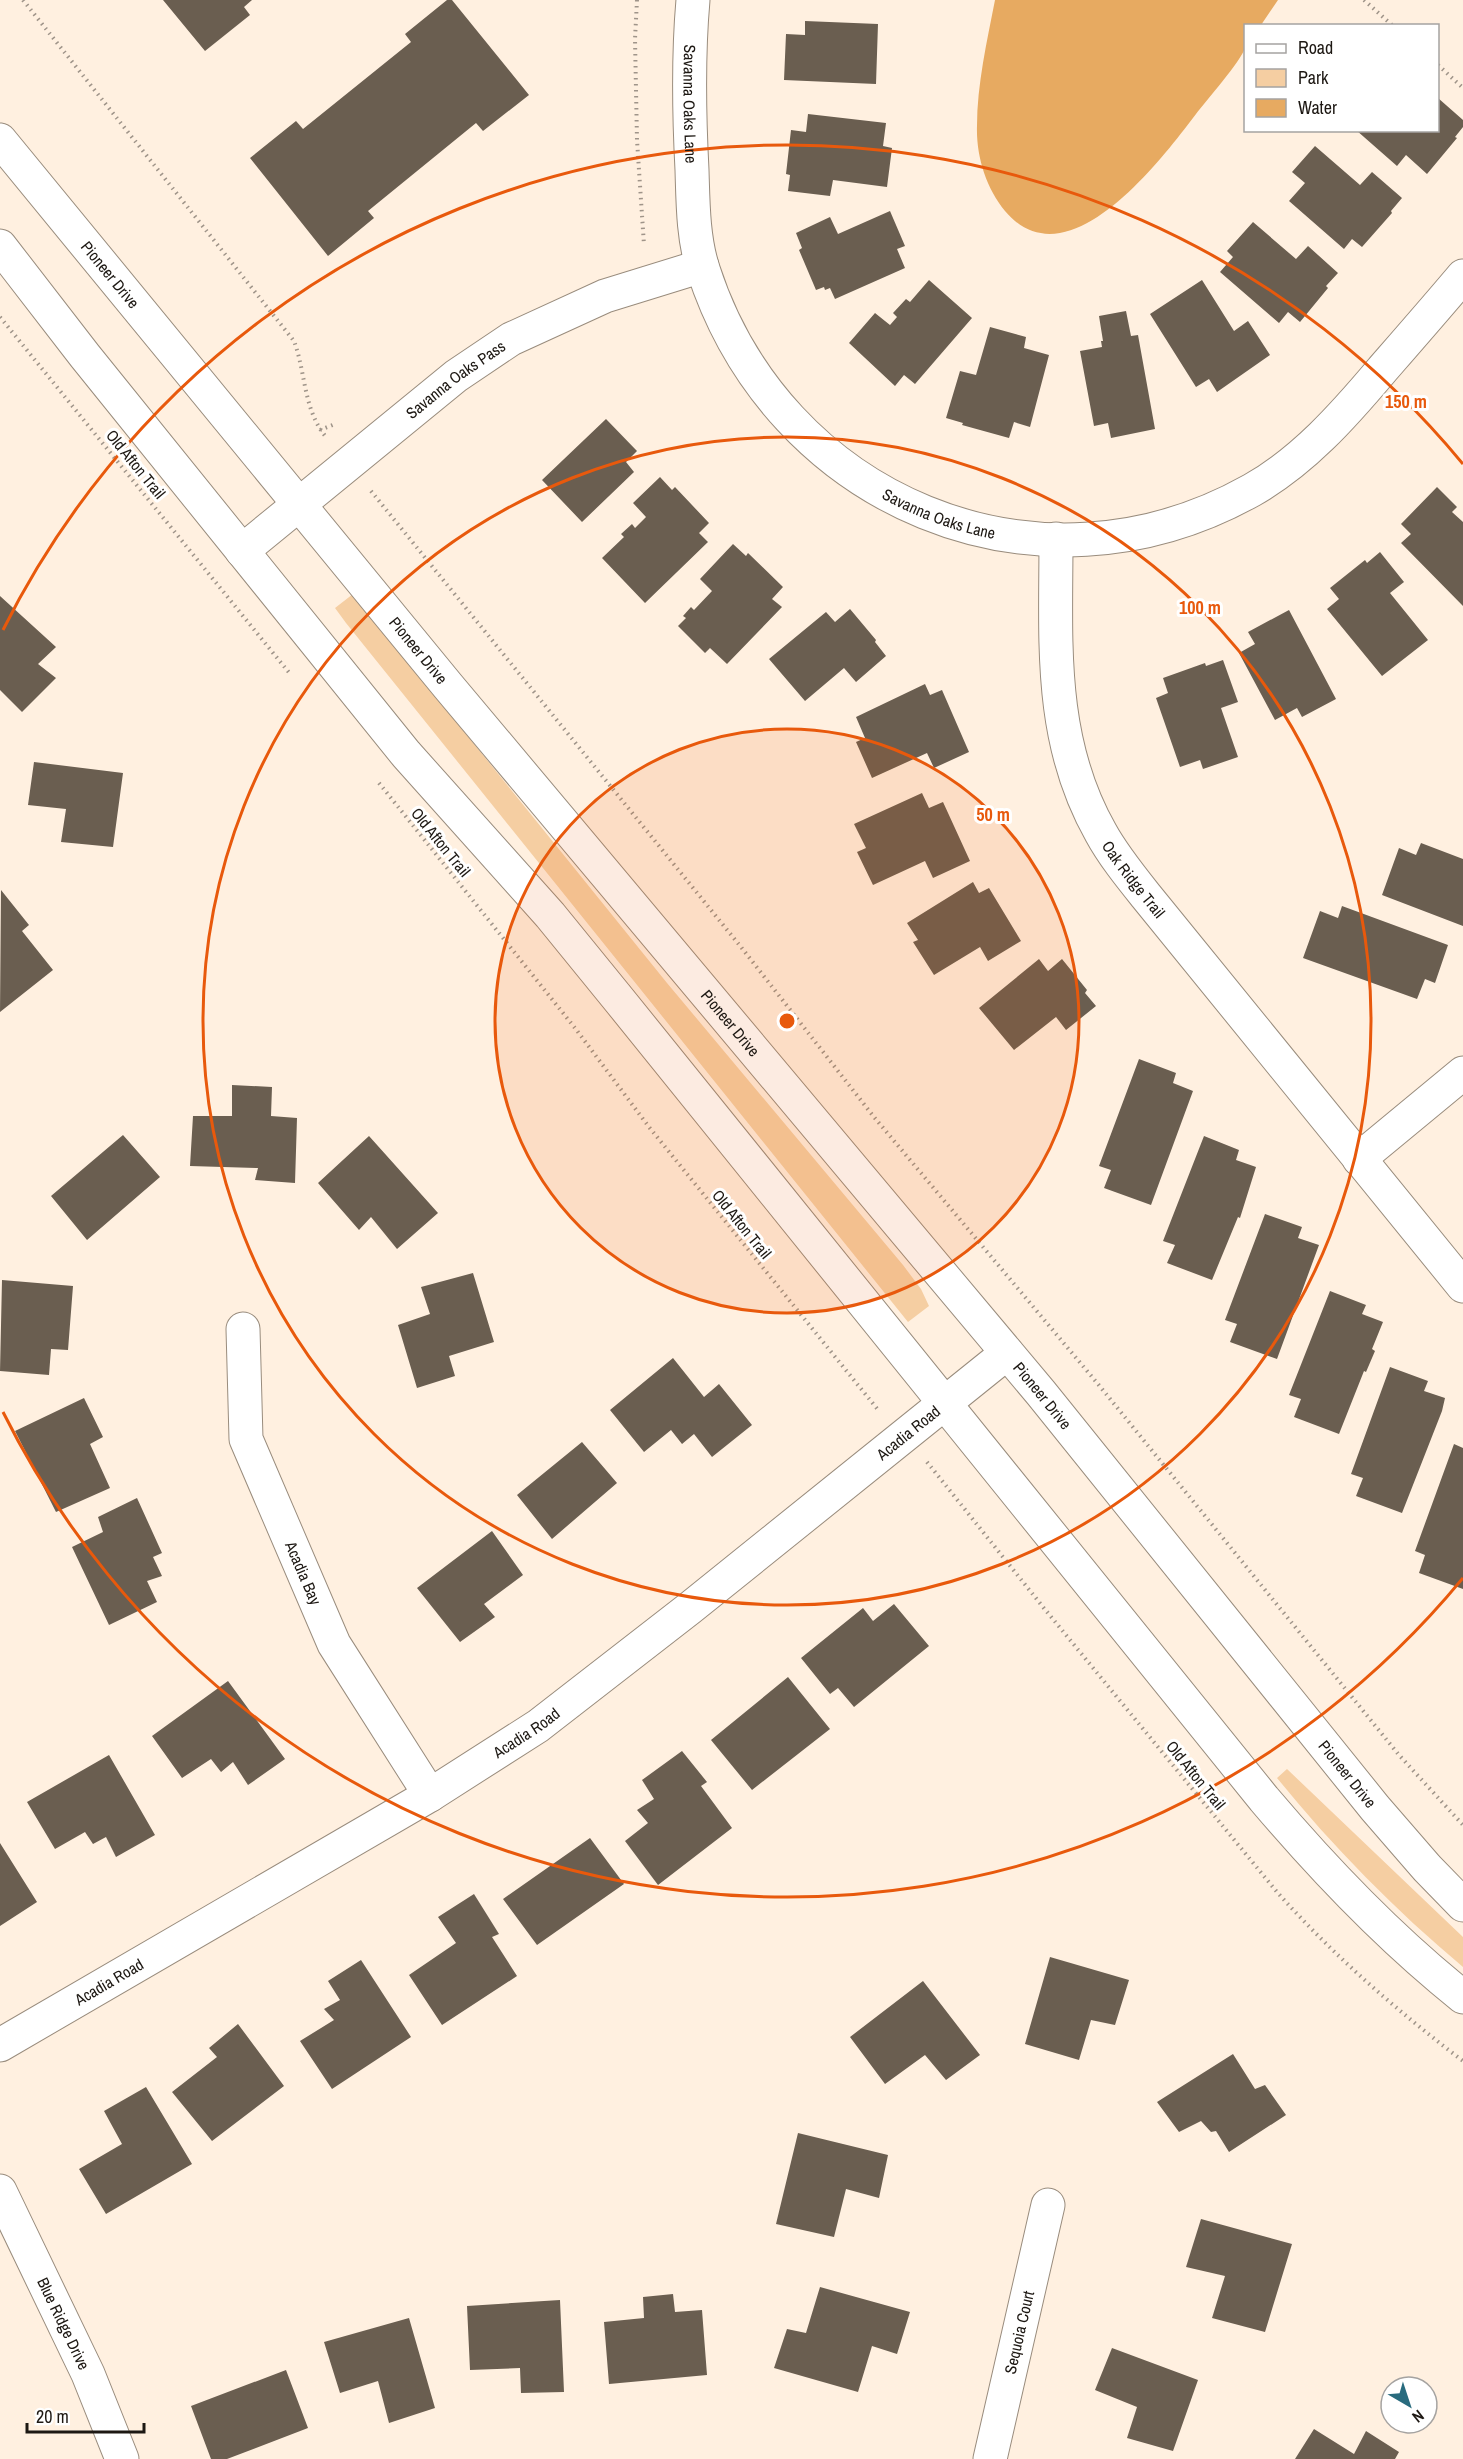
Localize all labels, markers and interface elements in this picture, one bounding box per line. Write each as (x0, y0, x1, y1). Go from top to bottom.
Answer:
legend (1244, 24, 1439, 132)
text: Road (1298, 35, 1333, 60)
street label: Savanna Oaks Lane (678, 44, 703, 164)
text: Park (1298, 65, 1329, 90)
text: Water (1298, 95, 1337, 120)
street label: Pioneer Drive (76, 236, 145, 313)
street label: Savanna Oaks Pass (401, 335, 509, 424)
text: 150 m (1385, 389, 1427, 414)
street label: Old Afton Trail (101, 425, 171, 503)
street label: Savanna Oaks Lane (879, 483, 997, 544)
text: 100 m (1179, 595, 1221, 620)
street label: Pioneer Drive (384, 612, 453, 689)
text: 50 m (976, 802, 1010, 827)
street label: Old Afton Trail (406, 803, 476, 881)
street label: Oak Ridge Trail (1097, 836, 1170, 922)
street label: Pioneer Drive (696, 985, 765, 1061)
centre of rings (777, 1011, 797, 1031)
street label: Old Afton Trail (707, 1185, 777, 1263)
street label: Pioneer Drive (1008, 1357, 1077, 1434)
street label: Acadia Road (871, 1400, 945, 1465)
street label: Acadia Bay (280, 1537, 327, 1609)
street label: Acadia Road (488, 1702, 564, 1764)
street label: Pioneer Drive (1314, 1735, 1382, 1812)
street label: Old Afton Trail (1161, 1736, 1231, 1814)
street label: Acadia Road (70, 1953, 147, 2011)
street label: Blue Ridge Drive (32, 2274, 95, 2373)
street label: Sequoia Court (999, 2288, 1039, 2376)
north arrow (1379, 2375, 1439, 2435)
scale bar (27, 2396, 144, 2434)
text: 20 m (36, 2404, 69, 2429)
text: N (1408, 2405, 1429, 2428)

